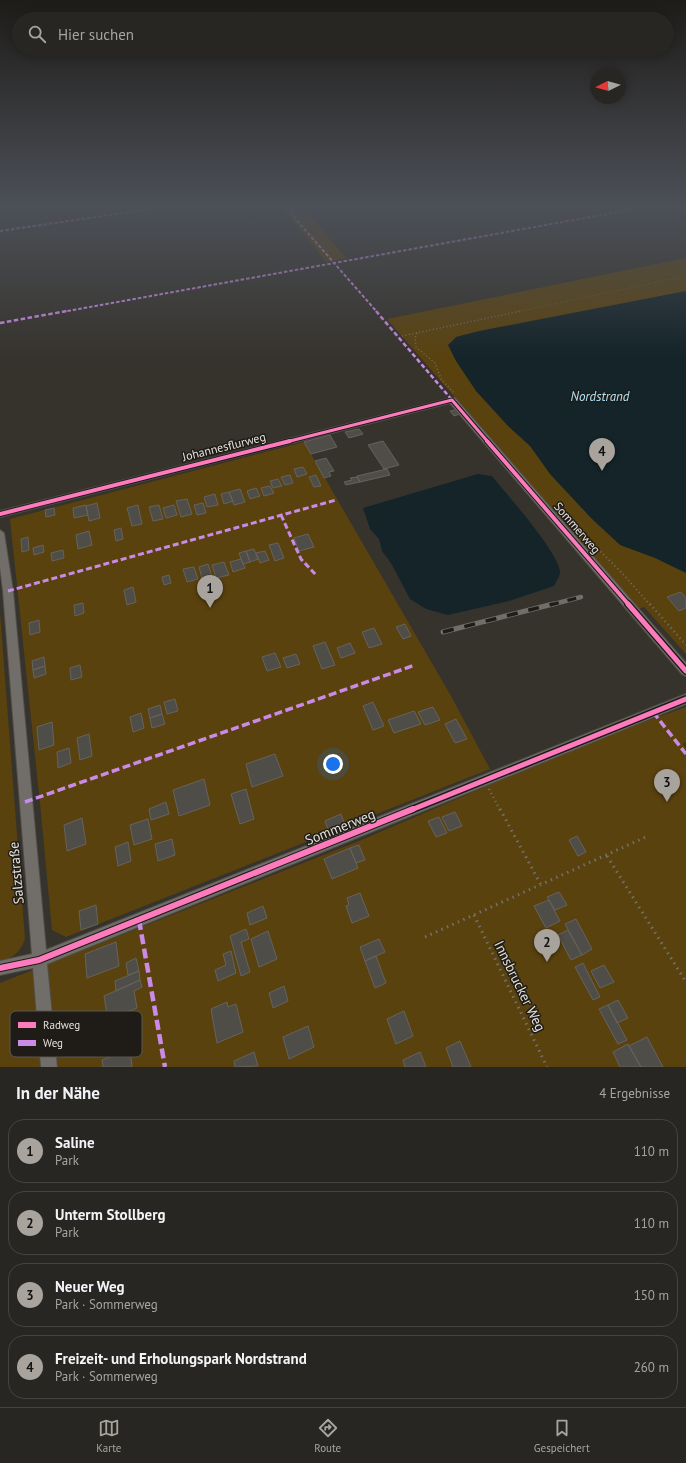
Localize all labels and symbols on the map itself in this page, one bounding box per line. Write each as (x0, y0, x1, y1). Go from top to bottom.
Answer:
north arrow (590, 68, 626, 104)
water label: Nordstrand (571, 388, 630, 405)
street label: Johannesflurweg (180, 429, 267, 464)
pin: 4 (589, 438, 615, 471)
street label: Sommerweg (551, 499, 604, 557)
pin: 1 (197, 575, 223, 608)
your location (323, 754, 343, 774)
pin: 3 (654, 769, 680, 802)
street label: Sommerweg (302, 805, 378, 849)
street label: Salzstraße (4, 841, 28, 905)
pin: 2 (534, 929, 560, 962)
street label: Innsbrucker Weg (490, 938, 550, 1034)
legend (10, 1011, 142, 1057)
text: Radweg (43, 1018, 80, 1032)
text: Weg (43, 1036, 63, 1050)

